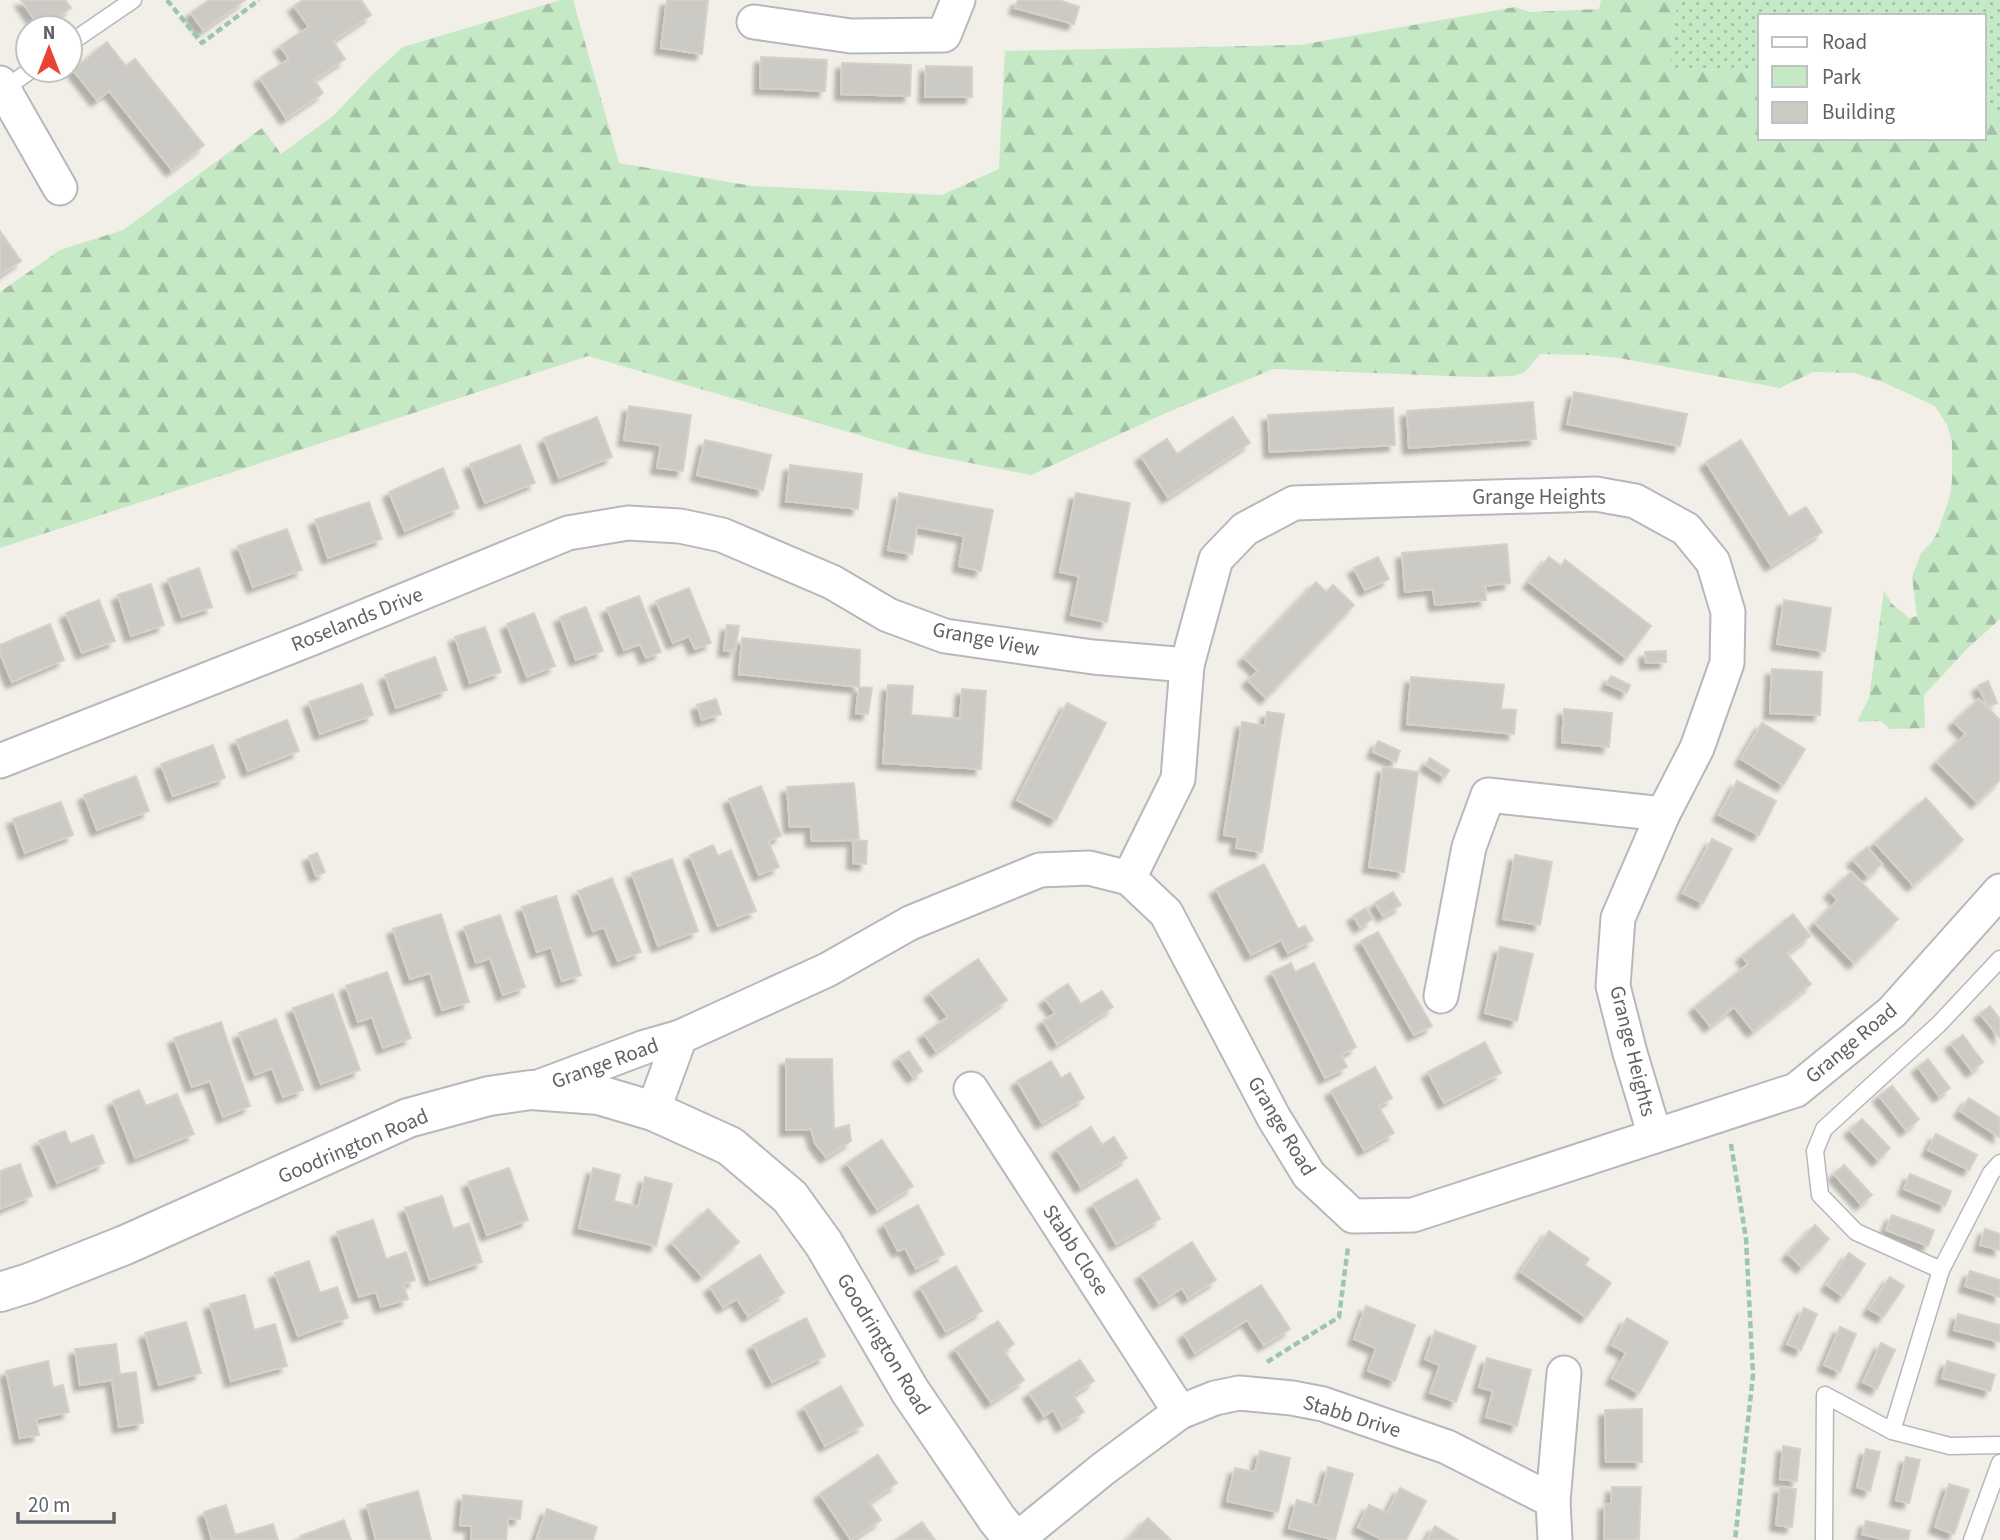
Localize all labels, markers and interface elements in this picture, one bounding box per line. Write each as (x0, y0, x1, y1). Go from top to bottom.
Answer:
north arrow (14, 14, 84, 84)
legend (1758, 14, 1986, 140)
text: N (43, 20, 55, 47)
text: Road (1822, 27, 1867, 57)
text: Park (1822, 62, 1862, 92)
text: Building (1822, 97, 1896, 127)
street label: Grange Heights (1472, 482, 1606, 512)
street label: Roselands Drive (287, 579, 427, 659)
street label: Grange View (930, 614, 1042, 664)
street label: Grange Heights (1602, 983, 1664, 1120)
street label: Grange Road (1799, 996, 1903, 1090)
street label: Grange Road (547, 1030, 663, 1096)
street label: Grange Road (1240, 1070, 1324, 1182)
street label: Goodrington Road (273, 1101, 433, 1191)
street label: Stabb Close (1035, 1199, 1117, 1301)
street label: Goodrington Road (830, 1267, 938, 1421)
street label: Stabb Drive (1299, 1387, 1405, 1445)
scale bar (18, 1480, 114, 1524)
text: 20 m (28, 1490, 70, 1520)

